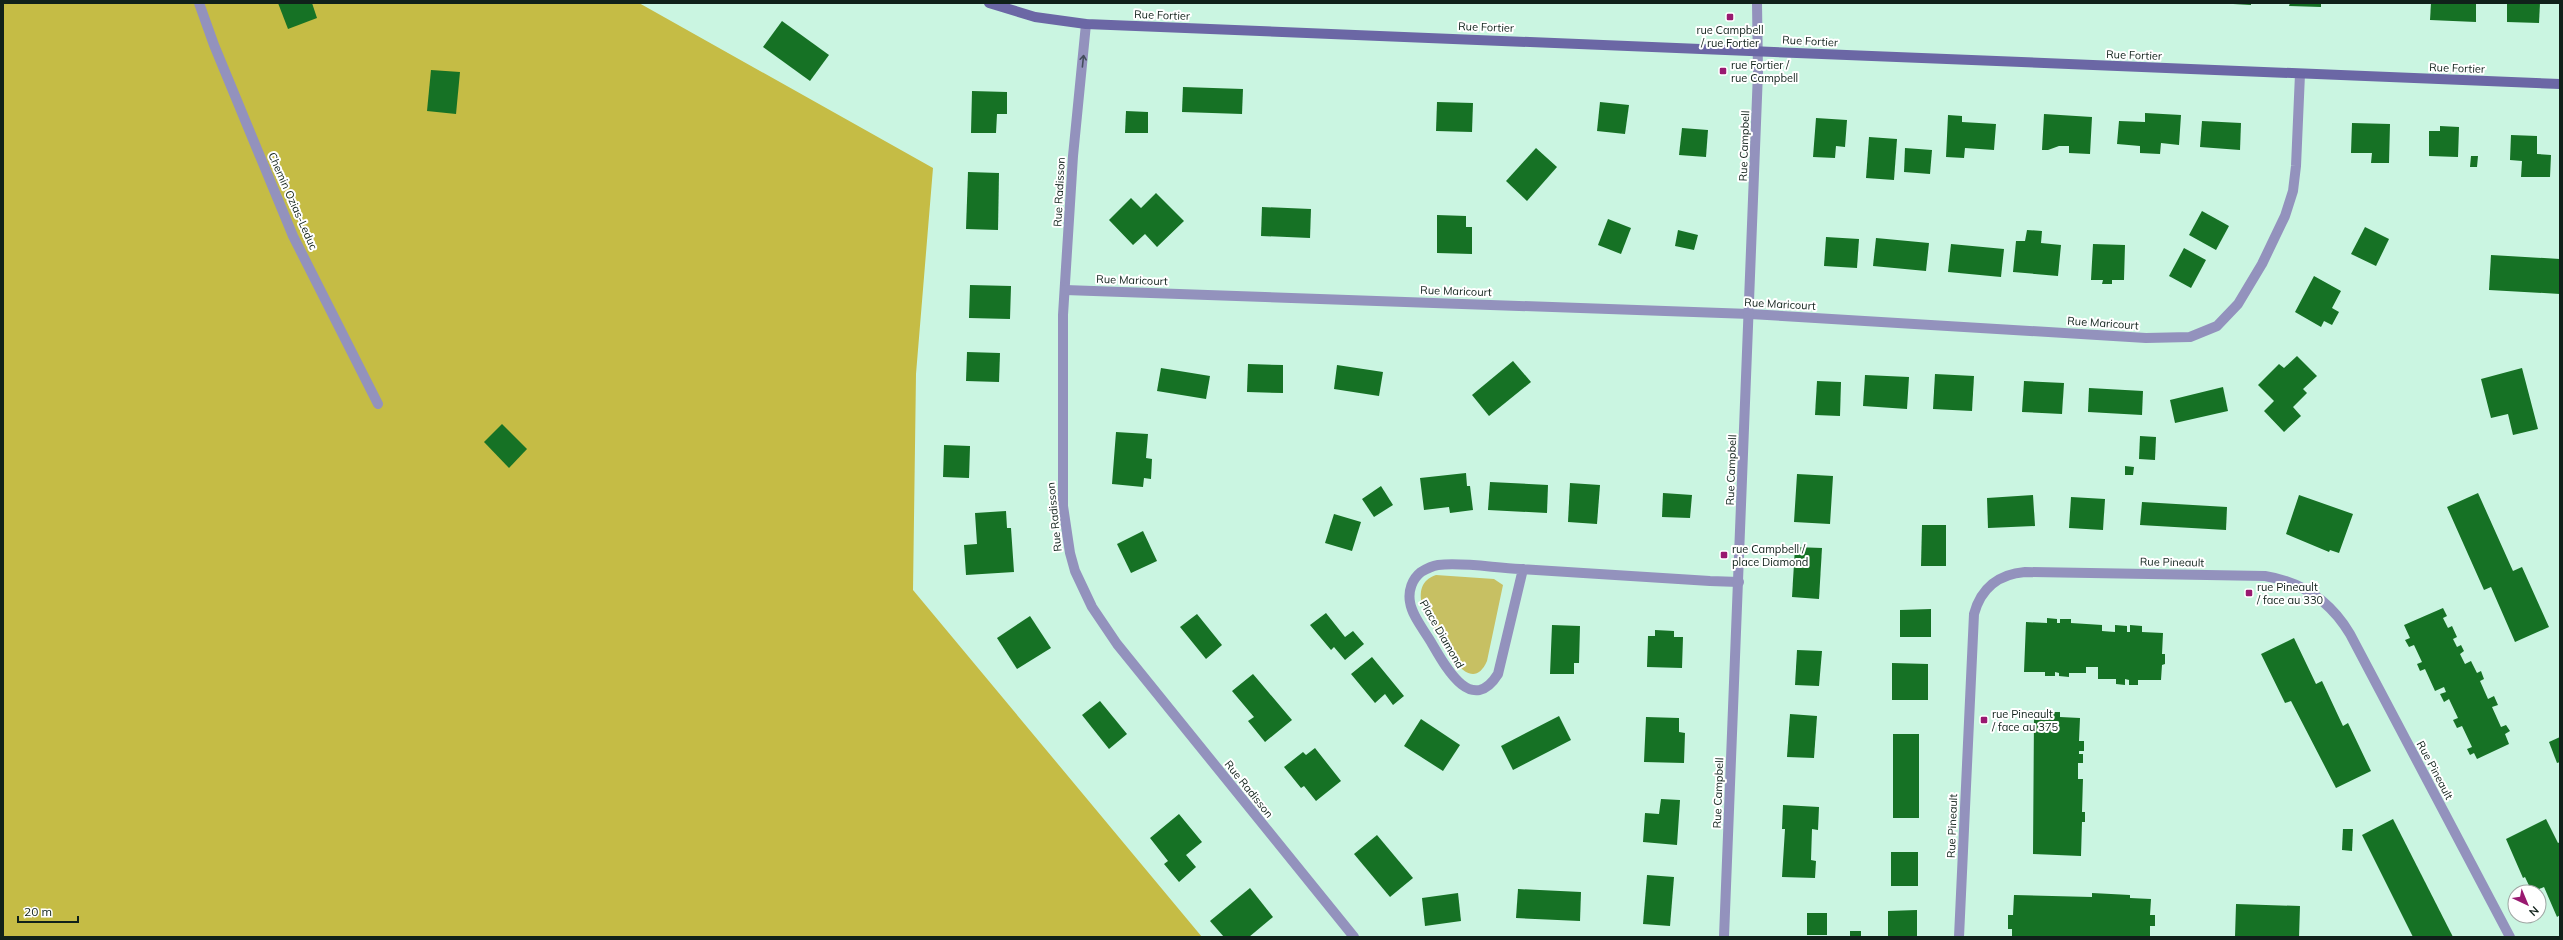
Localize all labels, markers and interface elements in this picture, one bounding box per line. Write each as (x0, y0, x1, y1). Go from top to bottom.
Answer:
street label: Rue Fortier (1134, 7, 1190, 23)
marker: rue Campbell / rue Fortier (1725, 12, 1735, 22)
street label: Rue Fortier (1458, 19, 1514, 35)
place label: rue Campbell / rue Fortier (1696, 23, 1764, 50)
street label: Rue Fortier (1782, 33, 1838, 49)
street label: Rue Fortier (2106, 47, 2162, 63)
one-way arrow (1079, 55, 1087, 68)
place label: rue Fortier / rue Campbell (1731, 58, 1798, 85)
street label: Rue Fortier (2429, 60, 2485, 76)
marker: rue Fortier / rue Campbell (1718, 66, 1728, 76)
street label: Rue Campbell (1736, 110, 1752, 182)
street label: Chemin Ozias-Leduc (265, 150, 321, 253)
street label: Rue Radisson (1050, 157, 1068, 227)
street label: Rue Maricourt (1096, 272, 1168, 288)
street label: Rue Maricourt (1420, 283, 1492, 299)
street label: Rue Maricourt (1744, 295, 1816, 313)
street label: Rue Maricourt (2067, 314, 2139, 332)
street label: Rue Campbell (1723, 434, 1739, 506)
street label: Rue Radisson (1043, 482, 1065, 552)
place label: rue Campbell / place Diamond (1732, 542, 1808, 569)
marker: rue Campbell / place Diamond (1719, 550, 1729, 560)
street label: Rue Pineault (2140, 554, 2204, 570)
place label: rue Pineault / face au 330 (2256, 580, 2323, 607)
marker: rue Pineault / face au 330 (2244, 588, 2254, 598)
street label: Place Diamond (1417, 597, 1467, 671)
place label: rue Pineault / face au 375 (1991, 707, 2058, 734)
marker: rue Pineault / face au 375 (1979, 715, 1989, 725)
street label: Rue Pineault (2414, 738, 2456, 802)
street label: Rue Radisson (1222, 757, 1276, 821)
street label: Rue Campbell (1710, 757, 1726, 829)
street label: Rue Pineault (1944, 793, 1960, 858)
north arrow (2507, 884, 2547, 924)
scale bar (18, 898, 78, 924)
text: N (2526, 903, 2542, 919)
text: 20 m (24, 904, 52, 919)

